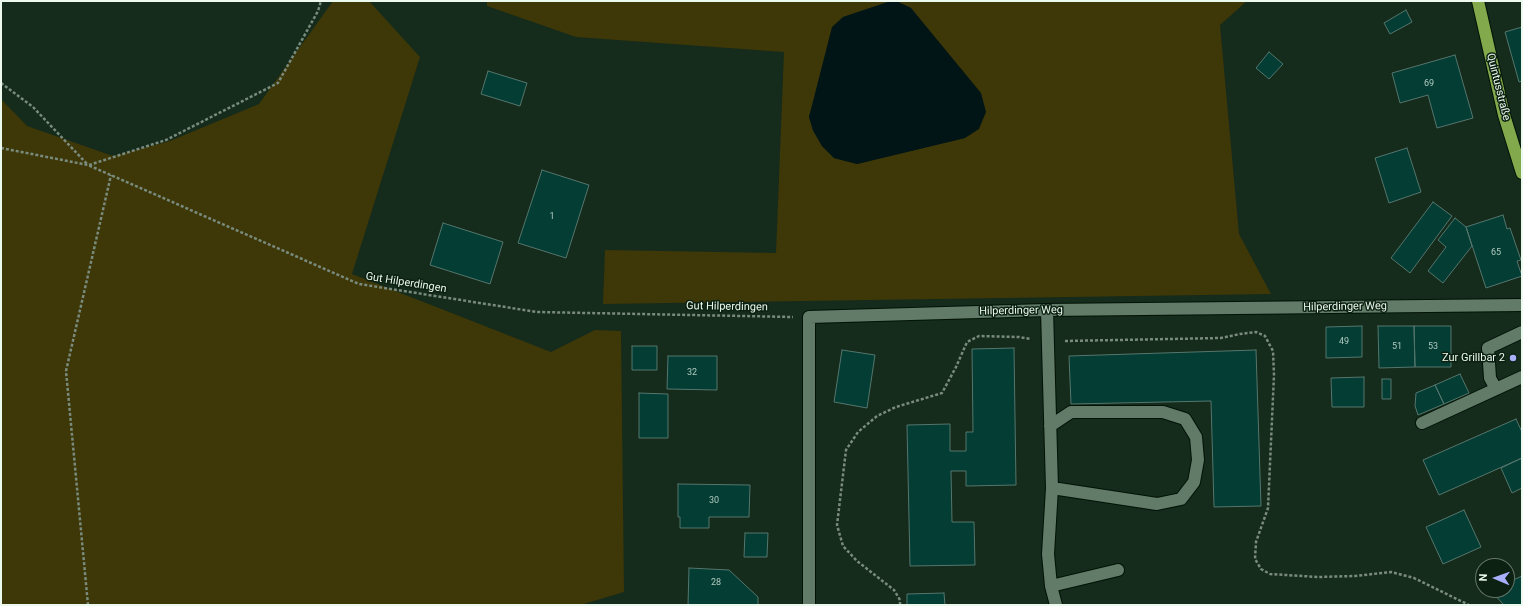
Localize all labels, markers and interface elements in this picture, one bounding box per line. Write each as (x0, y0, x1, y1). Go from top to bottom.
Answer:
street label: Quintusstraße (1483, 52, 1513, 122)
house number: 69 (1424, 79, 1434, 89)
house number: 1 (549, 212, 555, 222)
house number: 65 (1491, 248, 1501, 258)
street label: Gut Hilperdingen (365, 270, 447, 296)
street label: Gut Hilperdingen (686, 300, 768, 314)
street label: Hilperdinger Weg (1303, 300, 1387, 314)
street label: Hilperdinger Weg (979, 304, 1063, 318)
house number: 49 (1339, 337, 1349, 347)
house number: 51 (1392, 342, 1402, 352)
house number: 53 (1428, 342, 1438, 352)
place label: Zur Grillbar 2 (1442, 351, 1505, 365)
marker: Zur Grillbar 2 (1508, 353, 1518, 363)
house number: 32 (687, 368, 697, 378)
house number: 30 (709, 496, 719, 506)
north arrow (1475, 558, 1515, 598)
text: N (1477, 573, 1490, 582)
house number: 28 (711, 578, 721, 588)

